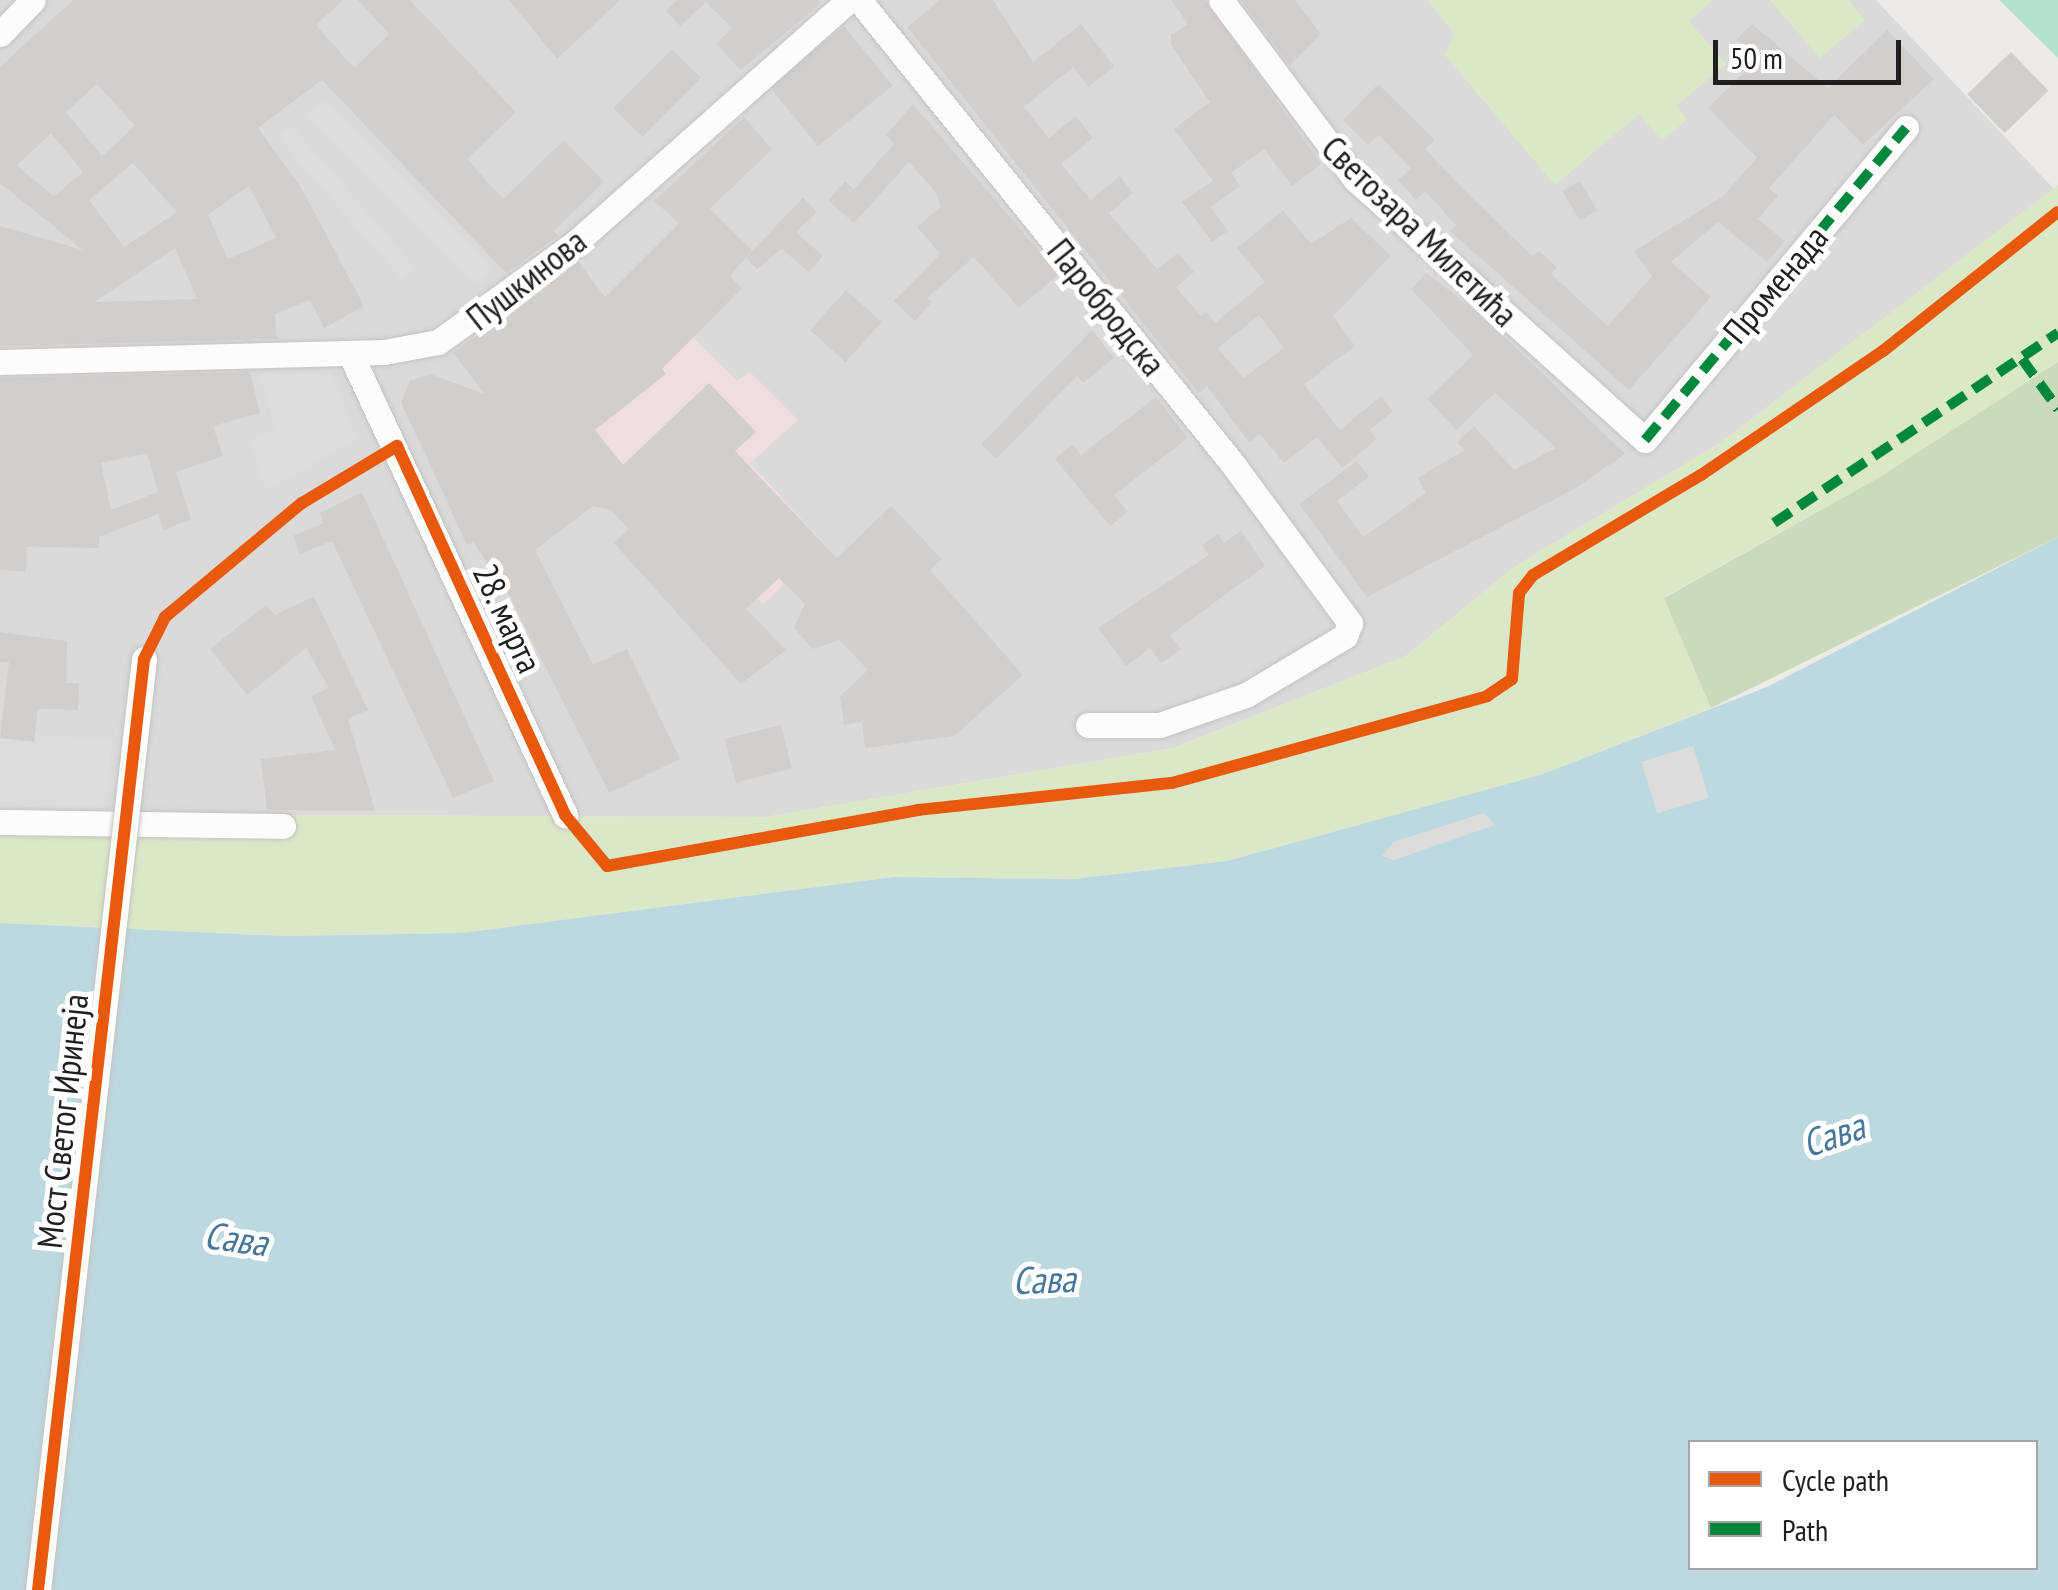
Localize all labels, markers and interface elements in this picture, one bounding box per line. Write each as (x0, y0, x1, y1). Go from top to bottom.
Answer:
scale bar (1718, 20, 1906, 82)
text: 50 m (1730, 38, 1783, 77)
street label: Светозара Милетића (1313, 127, 1527, 335)
street label: Променада (1714, 217, 1836, 351)
street label: Пушкинова (458, 219, 594, 339)
street label: Паробродска (1039, 230, 1175, 384)
street label: 28. марта (464, 556, 552, 680)
street label: Мост Светог Иринеја (28, 991, 96, 1251)
water label: Сава (1796, 1102, 1870, 1166)
water label: Сава (202, 1211, 270, 1265)
water label: Сава (1012, 1255, 1076, 1303)
legend (1688, 1440, 2038, 1570)
text: Cycle path (1782, 1460, 1889, 1499)
text: Path (1782, 1510, 1828, 1549)

